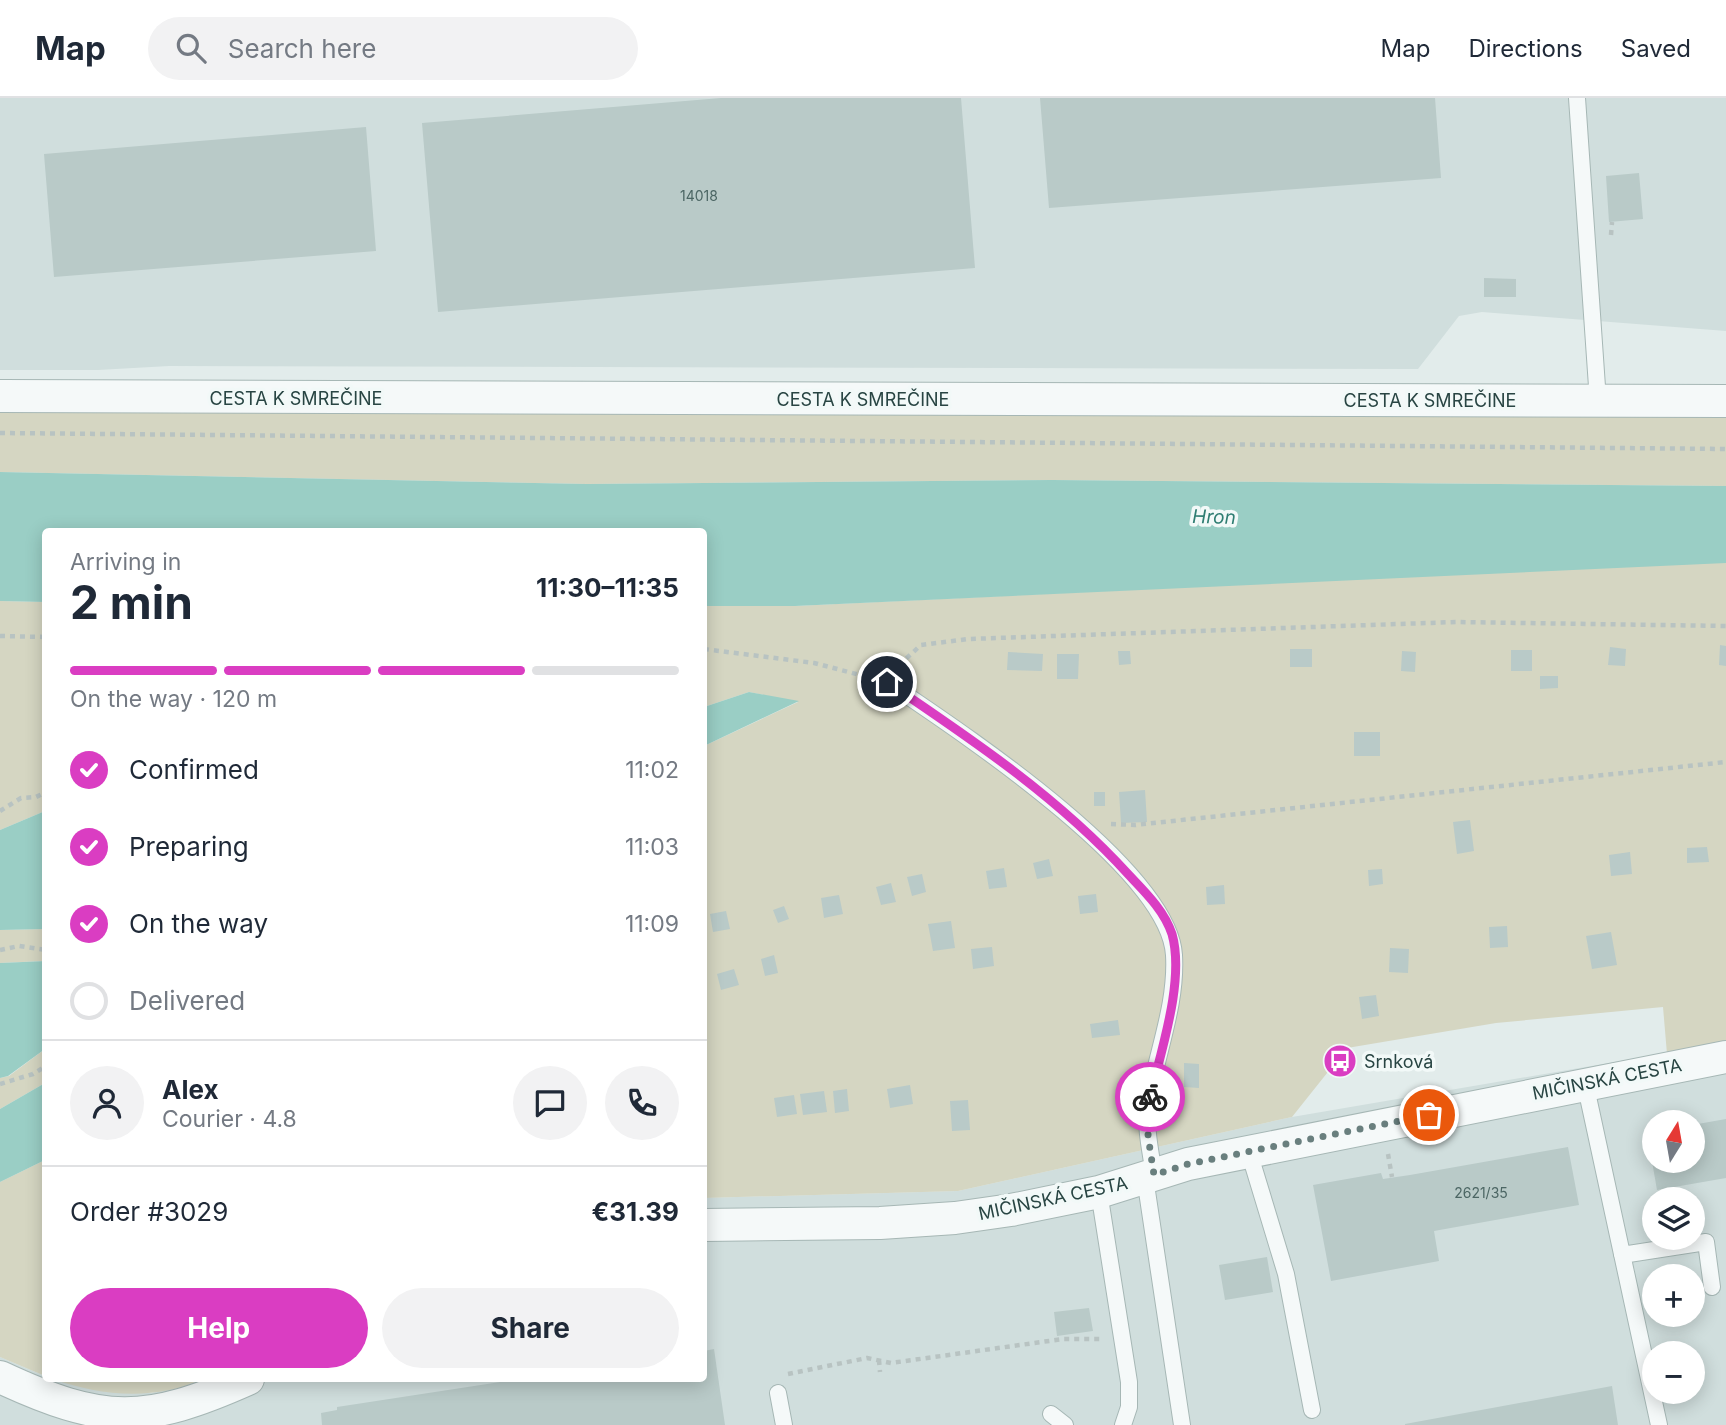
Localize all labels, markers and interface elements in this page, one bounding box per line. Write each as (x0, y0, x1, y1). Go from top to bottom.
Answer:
search box (148, 17, 638, 80)
text: Map (35, 28, 106, 68)
icon: search (172, 29, 210, 67)
text: Search here (228, 33, 376, 64)
text: Map (1381, 34, 1430, 63)
text: Directions (1468, 34, 1583, 63)
text: Saved (1621, 34, 1691, 63)
house number: 14018 (680, 187, 718, 204)
street label: CESTA K SMREČINE (210, 387, 382, 409)
street label: CESTA K SMREČINE (777, 388, 949, 410)
street label: CESTA K SMREČINE (1344, 389, 1516, 411)
water label: Hron (1192, 505, 1236, 529)
text: Arriving in (70, 548, 181, 576)
text: 11:30–11:35 (536, 572, 679, 603)
text: 2 min (70, 574, 193, 630)
pin (857, 652, 917, 712)
icon: home (868, 663, 906, 701)
text: On the way · 120 m (70, 685, 277, 713)
icon: check (70, 751, 108, 789)
text: Confirmed (129, 754, 259, 785)
text: 11:02 (625, 756, 679, 784)
icon: check (70, 828, 108, 866)
text: Preparing (129, 831, 249, 862)
text: 11:03 (625, 833, 679, 861)
icon: check (70, 905, 108, 943)
text: On the way (129, 908, 268, 939)
text: 11:09 (625, 910, 679, 938)
text: Delivered (129, 985, 245, 1016)
bus stop icon: Srnková (1321, 1042, 1359, 1080)
place label: Srnková (1364, 1051, 1433, 1072)
street label: MIČINSKÁ CESTA (1530, 1053, 1684, 1104)
courier (1115, 1062, 1185, 1132)
button: person (70, 1066, 144, 1140)
button: chat (513, 1066, 587, 1140)
button: phone (605, 1066, 679, 1140)
text: Alex (162, 1074, 219, 1105)
icon: bike (1131, 1078, 1169, 1116)
pin (1399, 1085, 1459, 1145)
icon: bag (1410, 1096, 1448, 1134)
text: Courier · 4.8 (162, 1105, 297, 1133)
north arrow (1642, 1110, 1704, 1172)
map controls (1642, 1110, 1705, 1404)
street label: MIČINSKÁ CESTA (976, 1171, 1129, 1224)
house number: 2621/35 (1454, 1184, 1508, 1201)
button: layers (1642, 1187, 1705, 1250)
text: Order #3029 (70, 1196, 228, 1227)
text: €31.39 (591, 1196, 679, 1227)
button: + (1642, 1264, 1705, 1327)
button: Help (70, 1288, 368, 1368)
button: Share (382, 1288, 679, 1368)
button: − (1642, 1341, 1705, 1404)

